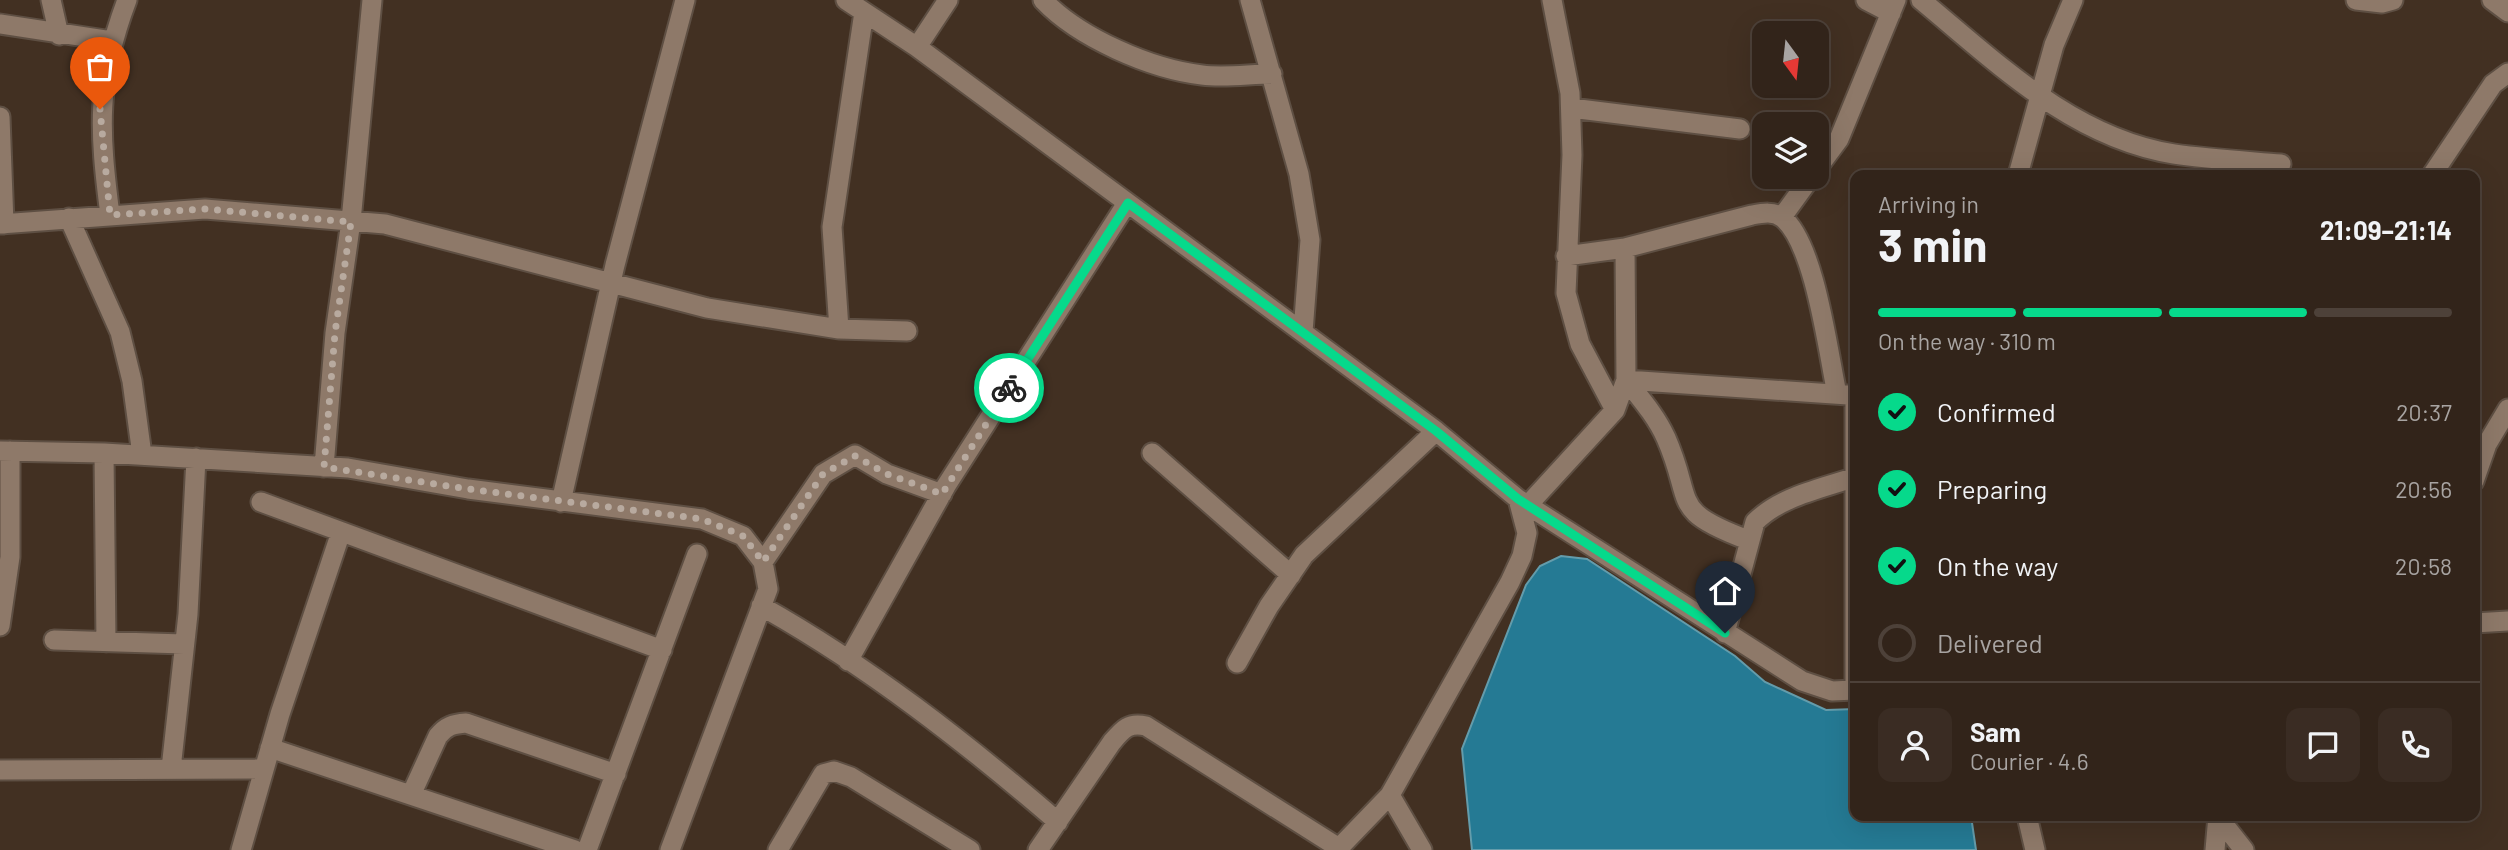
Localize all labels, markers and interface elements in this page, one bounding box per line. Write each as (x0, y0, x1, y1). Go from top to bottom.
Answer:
north arrow (1752, 21, 1829, 98)
map controls (1752, 21, 1829, 189)
pin (70, 37, 130, 109)
icon: bag (81, 48, 119, 86)
button: layers (1752, 112, 1829, 189)
text: Arriving in (1878, 190, 1979, 218)
text: 21:09–21:14 (2320, 214, 2452, 245)
text: 3 min (1878, 216, 1987, 271)
text: On the way · 310 m (1878, 327, 2056, 355)
courier (974, 353, 1044, 423)
icon: bike (990, 369, 1028, 407)
icon: check (1878, 393, 1916, 431)
text: Confirmed (1937, 396, 2056, 427)
text: 20:37 (2396, 398, 2452, 426)
icon: check (1878, 470, 1916, 508)
text: Preparing (1937, 473, 2047, 504)
text: 20:56 (2395, 475, 2452, 503)
icon: check (1878, 547, 1916, 585)
text: On the way (1937, 550, 2058, 581)
text: 20:58 (2395, 552, 2452, 580)
pin (1695, 561, 1755, 633)
icon: home (1706, 572, 1744, 610)
text: Delivered (1937, 627, 2043, 658)
button: person (1878, 708, 1952, 782)
button: chat (2286, 708, 2360, 782)
button: phone (2378, 708, 2452, 782)
text: Sam (1970, 716, 2021, 747)
text: Courier · 4.6 (1970, 747, 2089, 775)

